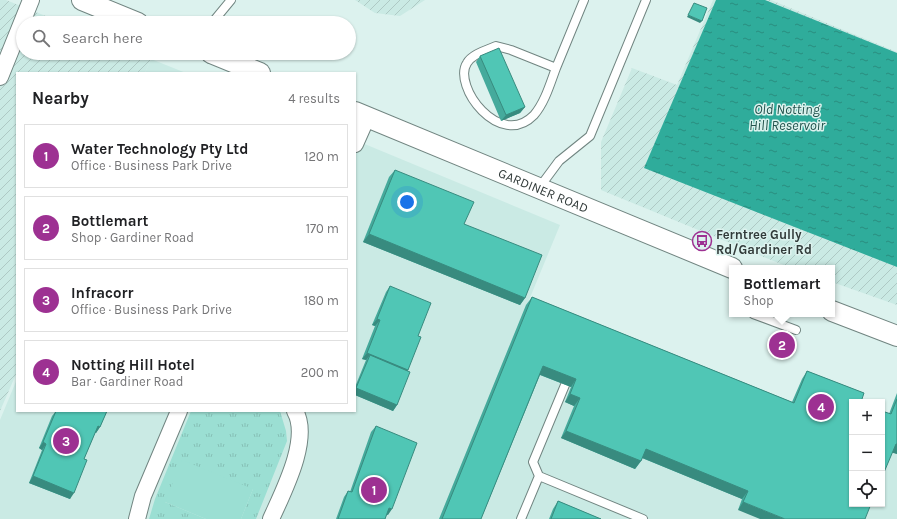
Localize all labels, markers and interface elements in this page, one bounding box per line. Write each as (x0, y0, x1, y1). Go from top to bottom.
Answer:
search box (16, 16, 356, 60)
icon: search (30, 27, 52, 49)
text: Search here (62, 29, 143, 47)
text: Nearby (32, 88, 89, 108)
text: 4 results (288, 91, 340, 106)
water label: Old Notting Hill Reservoir (749, 101, 826, 134)
text: Water Technology Pty Ltd (71, 140, 248, 158)
text: 1 (44, 149, 48, 164)
text: 120 m (304, 149, 339, 164)
text: Office · Business Park Drive (71, 158, 232, 173)
street label: GARDINER ROAD (496, 165, 591, 215)
your location (397, 192, 417, 212)
text: Bottlemart (71, 212, 148, 230)
text: 2 (42, 221, 50, 236)
text: 170 m (306, 221, 339, 236)
place label: Ferntree Gully Rd/Gardiner Rd (716, 227, 812, 257)
text: Shop · Gardiner Road (71, 230, 194, 245)
bus stop icon: Ferntree Gully Rd/Gardiner Rd (691, 230, 713, 252)
popup (729, 265, 835, 317)
text: Bottlemart (743, 275, 821, 293)
text: Infracorr (71, 284, 133, 302)
text: 3 (42, 293, 50, 308)
text: 180 m (304, 293, 339, 308)
text: Shop (743, 293, 774, 308)
text: Office · Business Park Drive (71, 302, 232, 317)
pin: 2 (769, 330, 795, 360)
text: Notting Hill Hotel (71, 356, 195, 374)
text: 4 (42, 365, 50, 380)
text: 200 m (301, 365, 339, 380)
text: Bar · Gardiner Road (71, 374, 183, 389)
pin: 4 (808, 392, 834, 422)
map controls (849, 399, 885, 507)
button: + (849, 399, 885, 435)
pin: 3 (53, 426, 79, 456)
button: − (849, 435, 885, 471)
button: locate (849, 471, 885, 507)
pin: 1 (361, 475, 387, 505)

